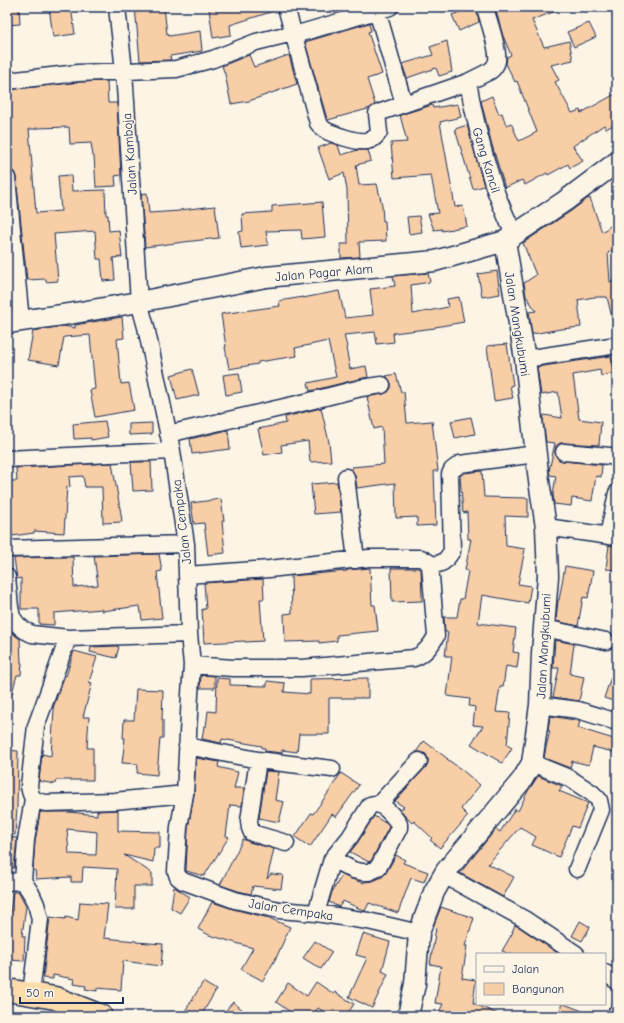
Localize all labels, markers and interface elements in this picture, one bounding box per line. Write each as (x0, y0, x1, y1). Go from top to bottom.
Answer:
street label: Jalan Kamboja (119, 113, 140, 195)
street label: Gang Kancil (469, 126, 504, 195)
street label: Jalan Pagar Alam (275, 261, 374, 284)
street label: Jalan Mangkubumi (502, 271, 533, 377)
street label: Jalan Cempaka (169, 479, 194, 565)
street label: Jalan Mangkubumi (533, 593, 554, 699)
street label: Jalan Cempaka (248, 895, 334, 924)
legend (476, 953, 606, 1005)
text: Jalan (512, 962, 539, 976)
scale bar (20, 979, 123, 1005)
text: Bangunan (512, 982, 564, 996)
text: 50 m (26, 986, 54, 1000)

